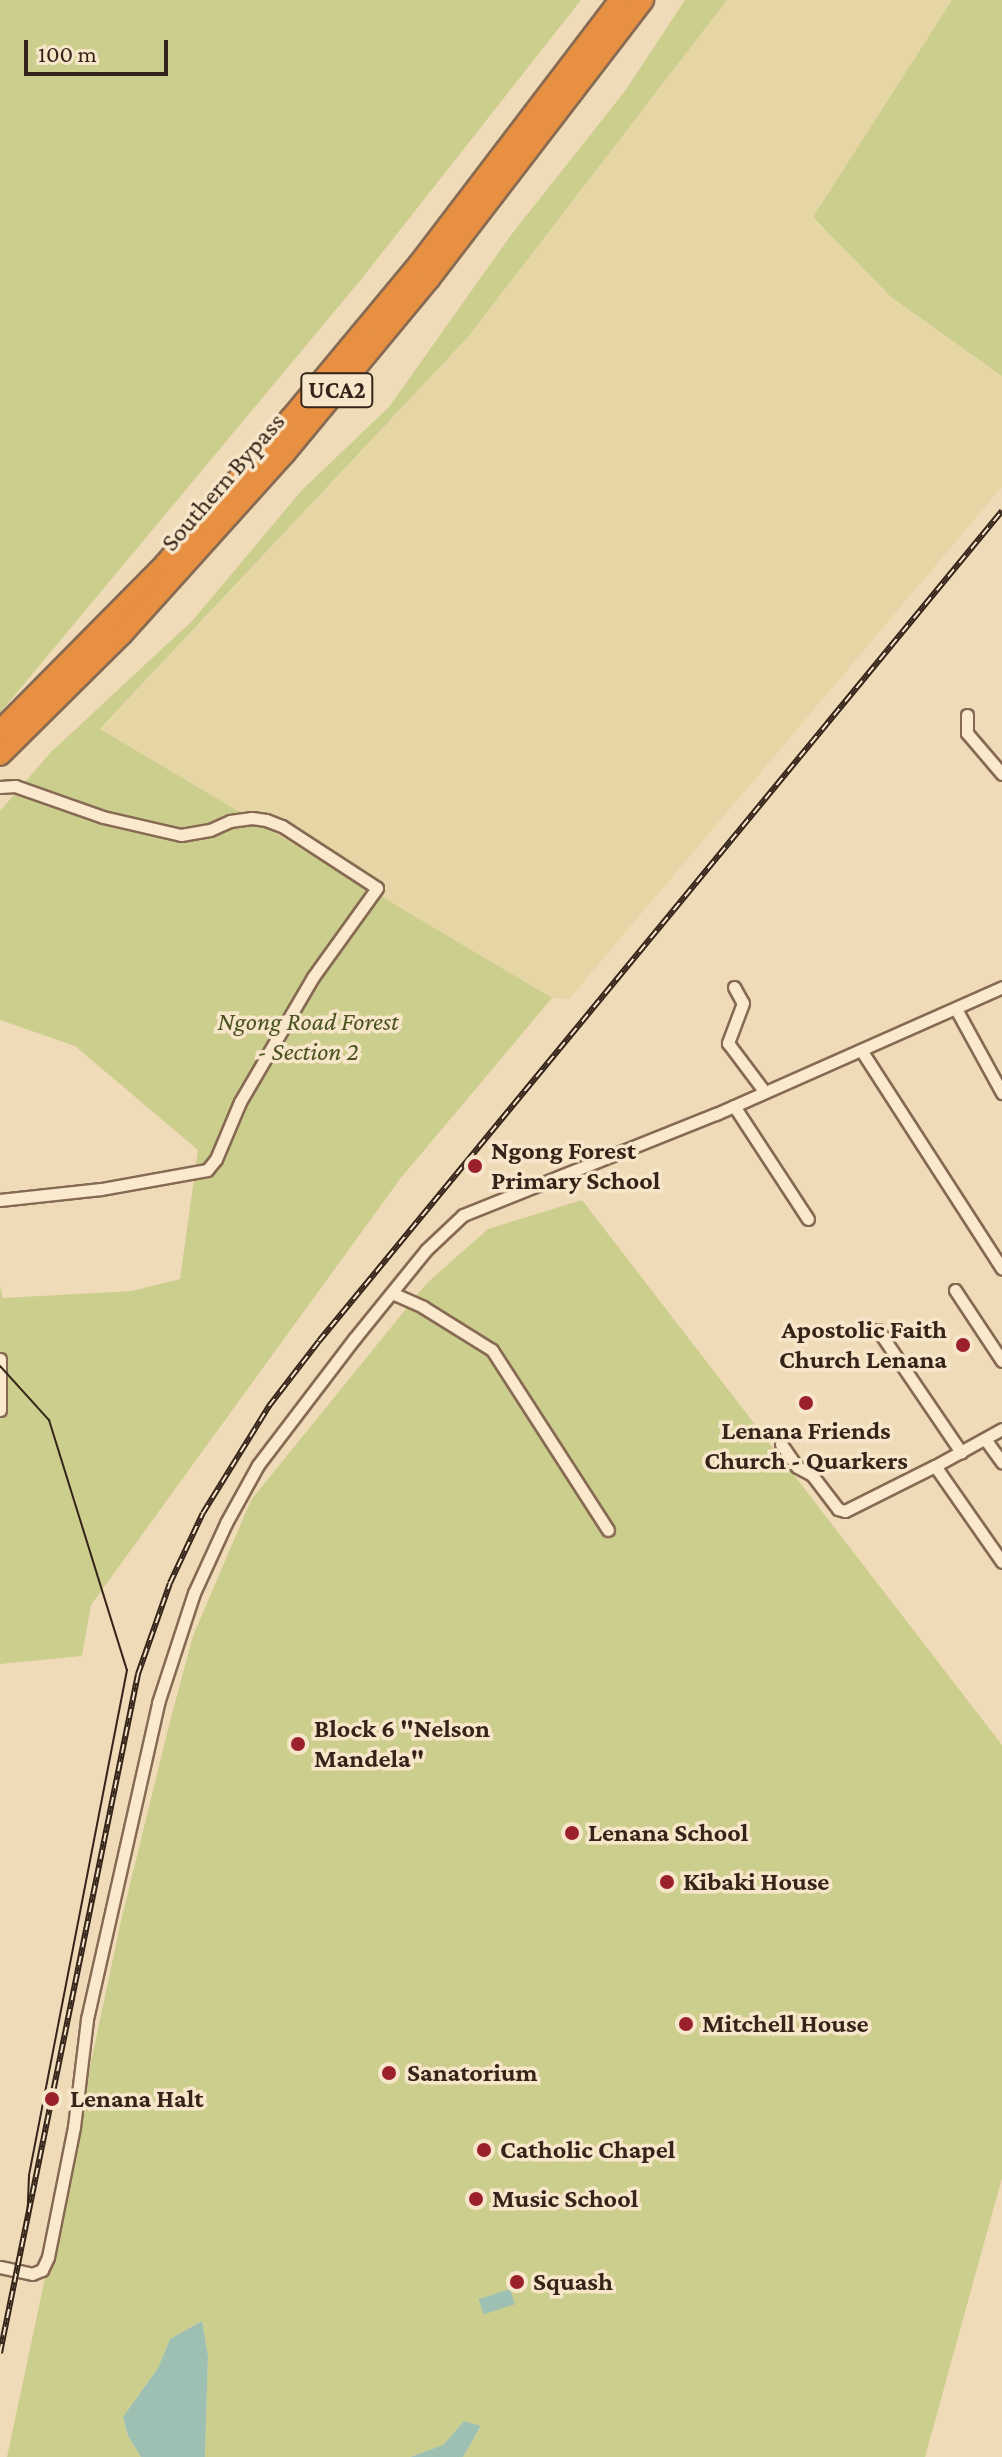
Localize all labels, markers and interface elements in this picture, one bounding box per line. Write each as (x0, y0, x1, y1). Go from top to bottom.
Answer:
scale bar (28, 24, 172, 74)
text: 100 m (38, 40, 97, 67)
road number: UCA2 (299, 370, 375, 410)
street label: Southern Bypass (154, 406, 292, 558)
park label: Ngong Road Forest - Section 2 (217, 1006, 399, 1068)
place label: Ngong Forest Primary School (491, 1135, 660, 1196)
marker: Ngong Forest Primary School (466, 1157, 484, 1175)
place label: Apostolic Faith Church Lenana (779, 1314, 947, 1376)
marker: Apostolic Faith Church Lenana (954, 1336, 972, 1354)
marker: Lenana Friends Church - Quarkers (797, 1394, 815, 1412)
place label: Lenana Friends Church - Quarkers (704, 1415, 908, 1476)
place label: Block 6 "Nelson Mandela" (314, 1713, 490, 1774)
marker: Block 6 "Nelson Mandela" (289, 1735, 307, 1753)
place label: Lenana School (588, 1817, 748, 1849)
marker: Lenana School (563, 1824, 581, 1842)
place label: Kibaki House (683, 1866, 829, 1898)
marker: Kibaki House (658, 1873, 676, 1891)
place label: Mitchell House (702, 2008, 869, 2040)
marker: Mitchell House (677, 2015, 695, 2033)
place label: Sanatorium (407, 2057, 538, 2089)
marker: Sanatorium (378, 2062, 400, 2084)
place label: Lenana Halt (70, 2083, 204, 2115)
marker: Lenana Halt (41, 2088, 63, 2110)
place label: Catholic Chapel (500, 2134, 675, 2166)
marker: Catholic Chapel (475, 2141, 493, 2159)
place label: Music School (492, 2183, 638, 2215)
marker: Music School (467, 2190, 485, 2208)
place label: Squash (533, 2266, 613, 2298)
marker: Squash (508, 2273, 526, 2291)

